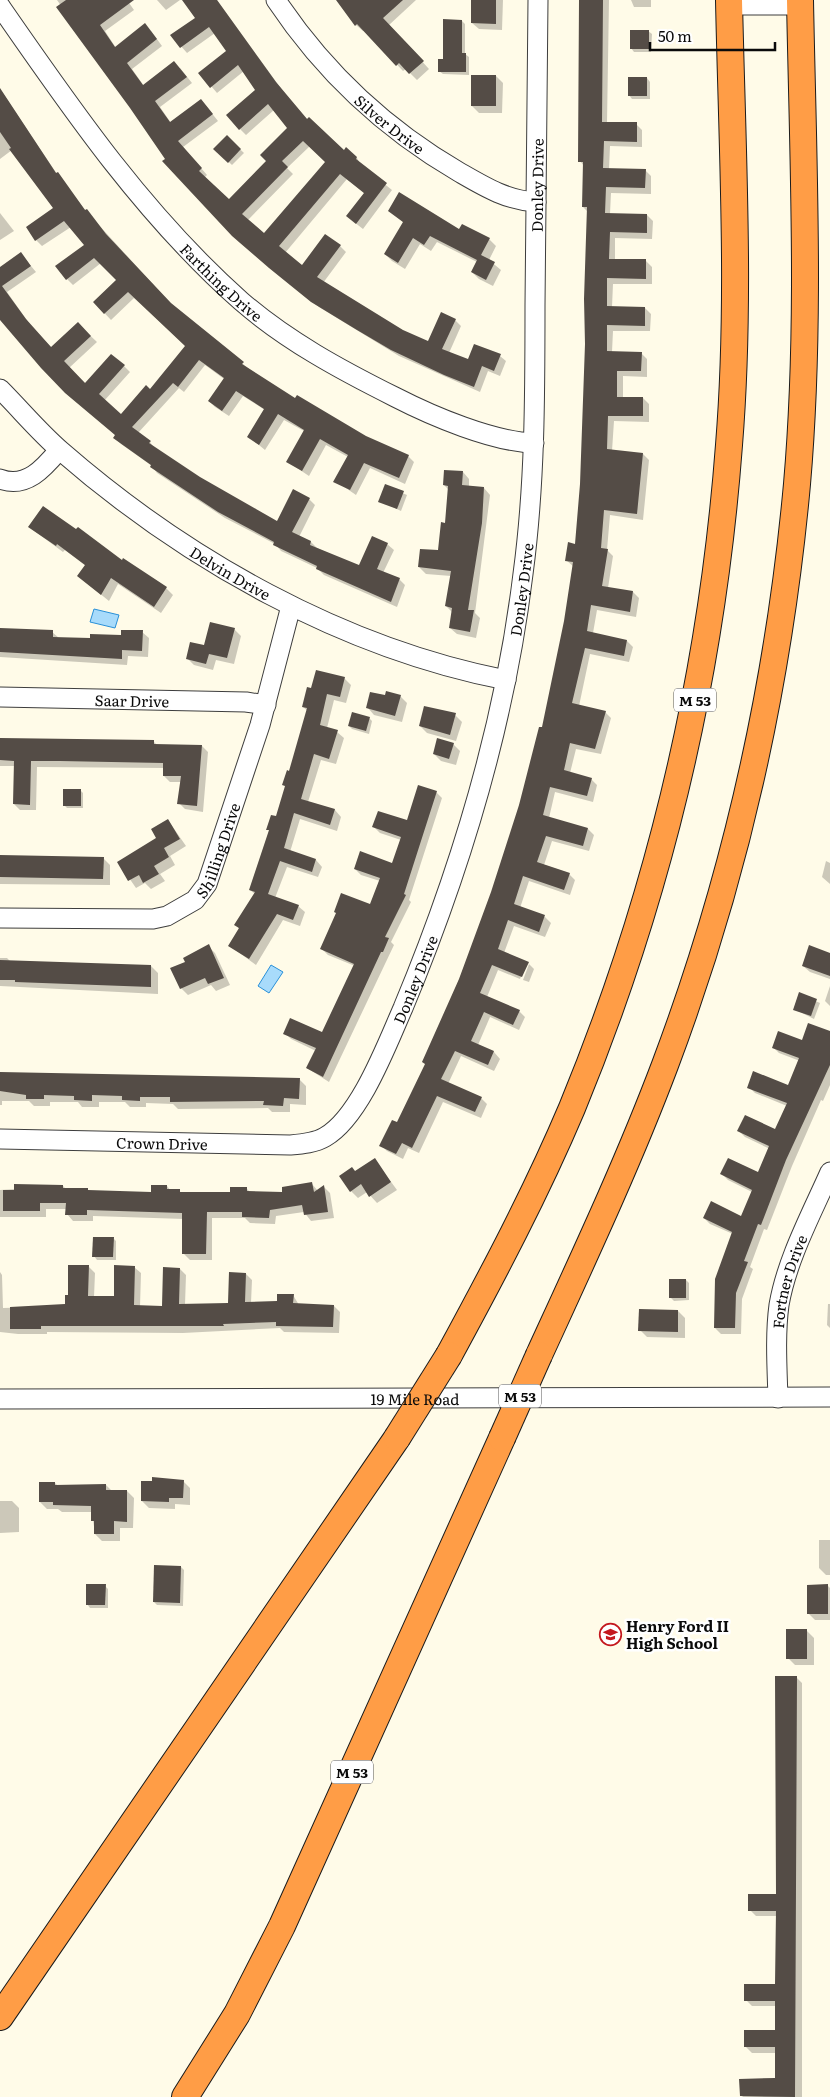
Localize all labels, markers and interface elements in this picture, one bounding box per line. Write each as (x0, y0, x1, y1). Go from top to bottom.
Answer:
scale bar (650, 20, 775, 52)
text: 50 m (658, 24, 692, 47)
street label: Silver Drive (350, 88, 430, 159)
street label: Donley Drive (524, 138, 548, 232)
street label: Farthing Drive (176, 238, 268, 327)
street label: Delvin Drive (186, 540, 275, 605)
street label: Donley Drive (503, 542, 538, 638)
street label: Saar Drive (95, 687, 170, 712)
road number: M 53 (674, 688, 716, 712)
street label: Shilling Drive (189, 799, 245, 902)
street label: Donley Drive (386, 931, 442, 1027)
street label: Crown Drive (116, 1130, 208, 1155)
street label: Fortner Drive (765, 1230, 812, 1329)
road number: M 53 (499, 1384, 541, 1408)
street label: 19 Mile Road (370, 1386, 460, 1410)
place label: Henry Ford II High School (626, 1614, 729, 1654)
school or university icon: Henry Ford II High School (598, 1622, 622, 1646)
road number: M 53 (331, 1760, 373, 1784)

